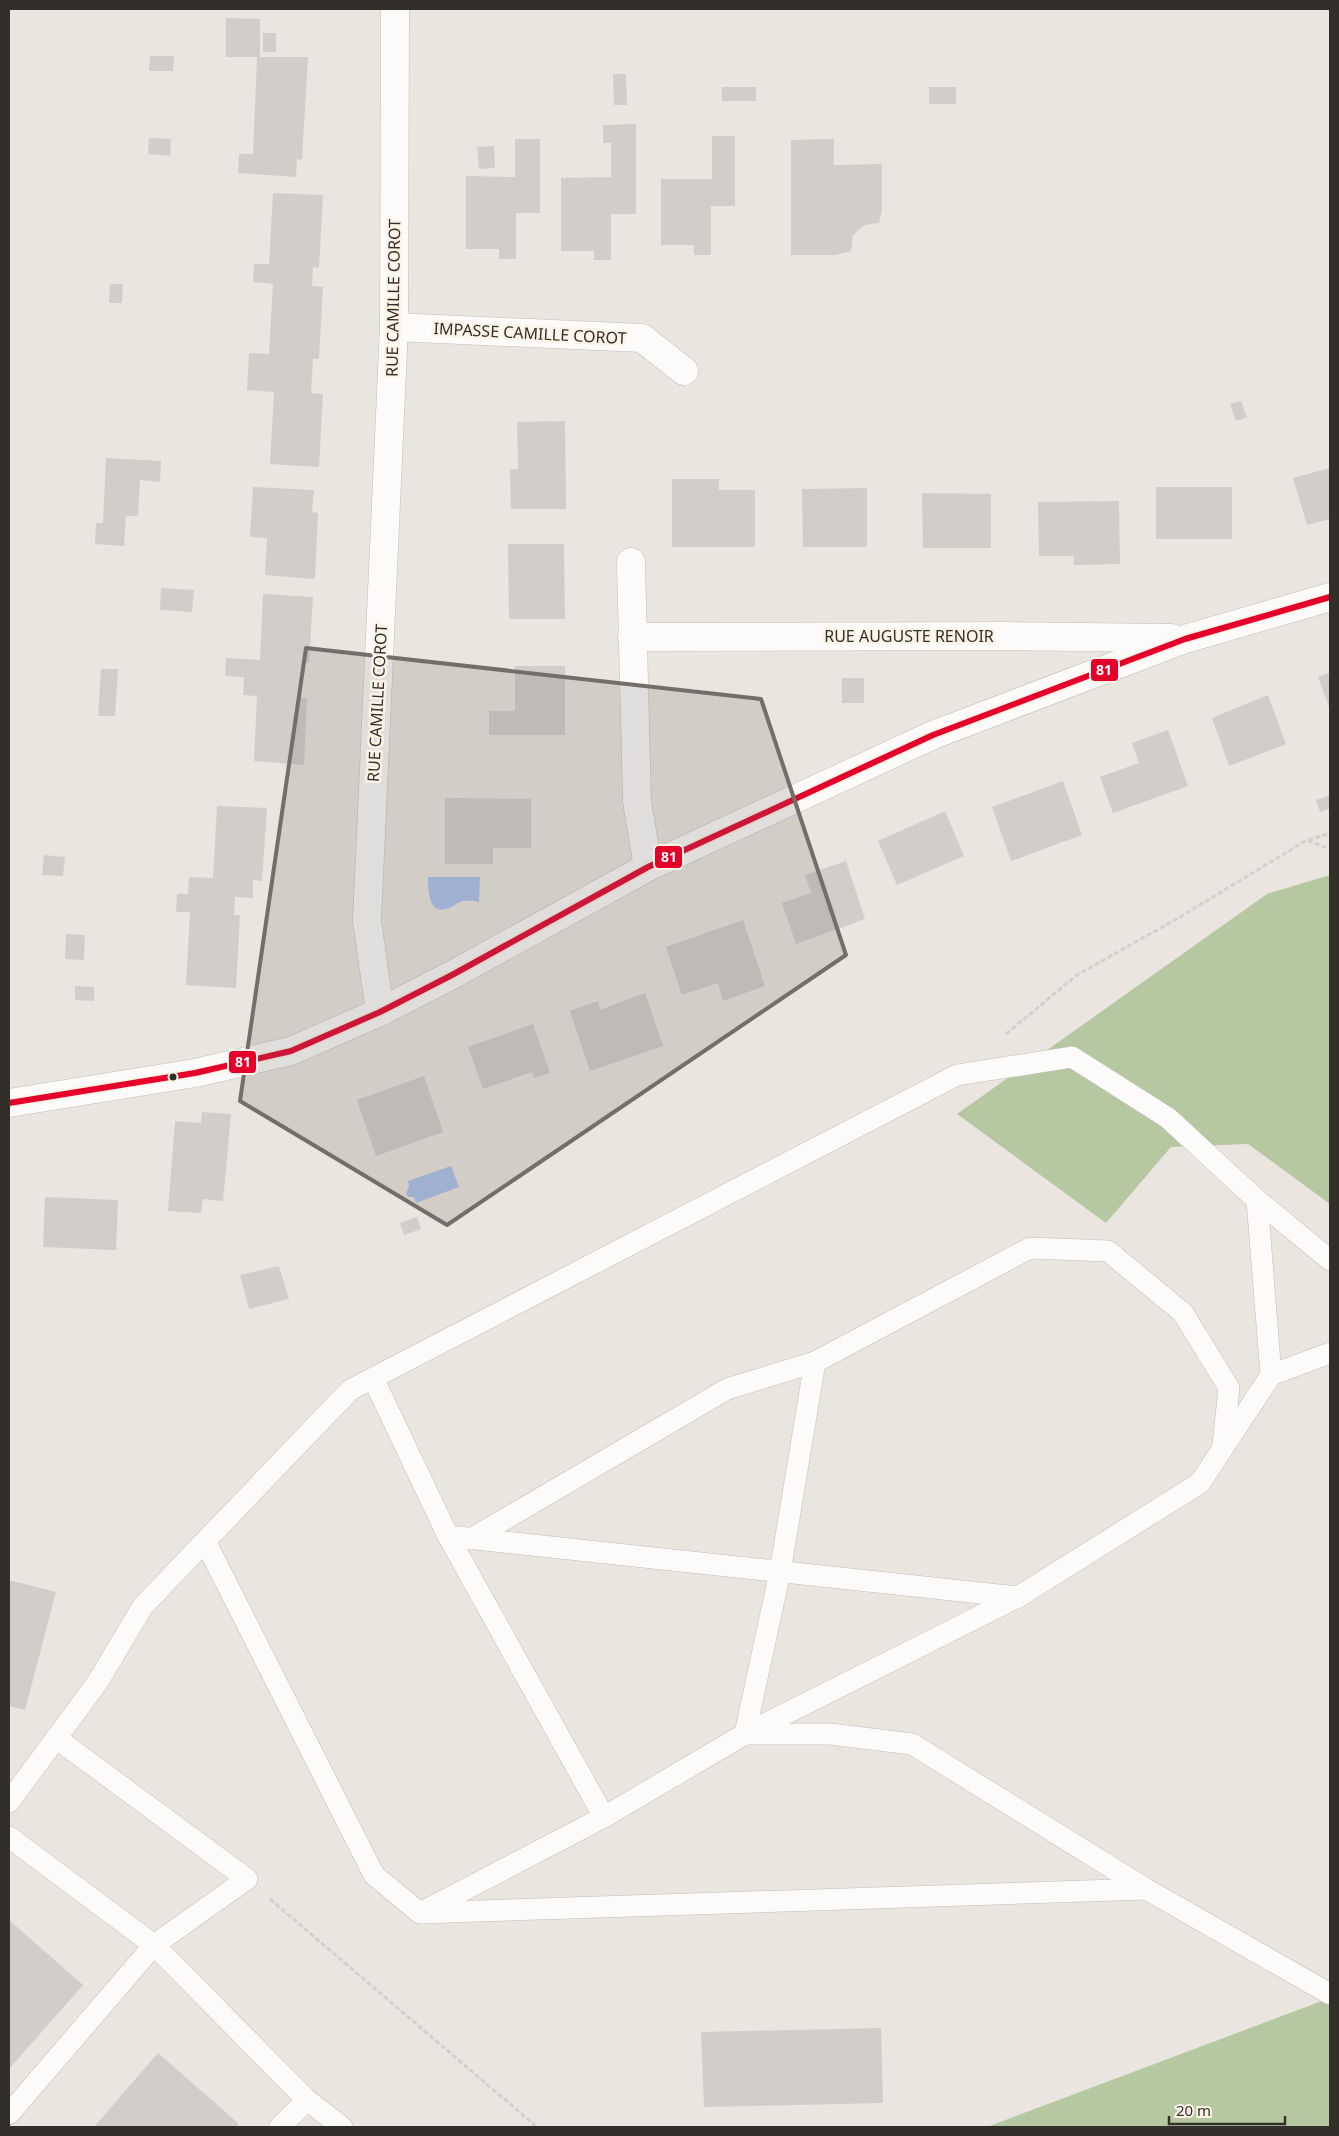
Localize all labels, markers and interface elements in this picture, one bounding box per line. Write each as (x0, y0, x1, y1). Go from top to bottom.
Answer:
street label: RUE CAMILLE COROT (381, 219, 405, 377)
street label: IMPASSE CAMILLE COROT (433, 317, 627, 349)
street label: RUE CAMILLE COROT (362, 623, 392, 782)
street label: RUE AUGUSTE RENOIR (824, 625, 994, 647)
line badge: 81 (1090, 658, 1119, 682)
text: 81 (1096, 660, 1112, 679)
line badge: 81 (654, 845, 683, 869)
text: 81 (661, 847, 677, 866)
line badge: 81 (228, 1050, 257, 1074)
text: 81 (235, 1052, 251, 1071)
unlabelled marker (168, 1072, 178, 1082)
scale bar (1169, 2094, 1285, 2126)
text: 20 m (1176, 2100, 1211, 2120)

